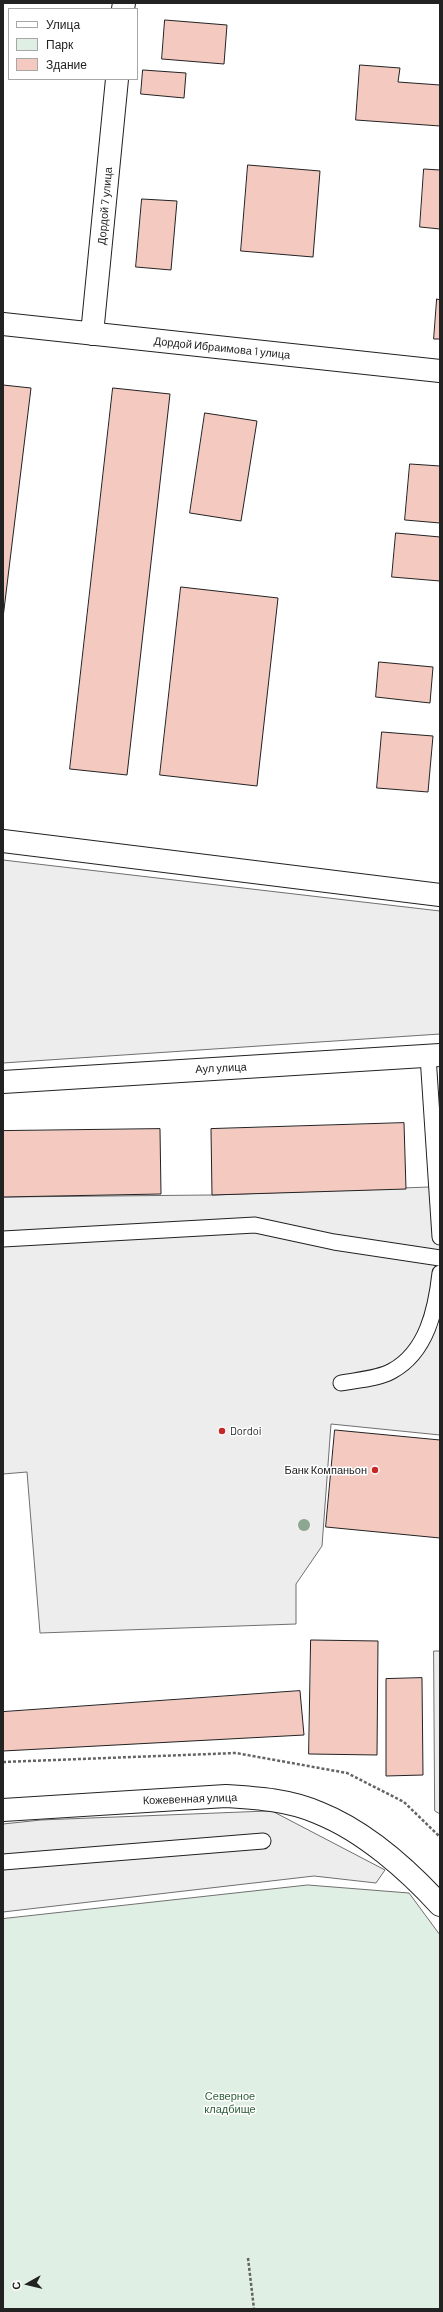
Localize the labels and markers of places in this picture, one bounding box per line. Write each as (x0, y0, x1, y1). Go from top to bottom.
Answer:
place label: Dordoi (230, 1424, 262, 1438)
marker: Dordoi (217, 1426, 227, 1436)
place label: Банк Компаньон (284, 1463, 367, 1477)
marker: Банк Компаньон (370, 1465, 380, 1475)

